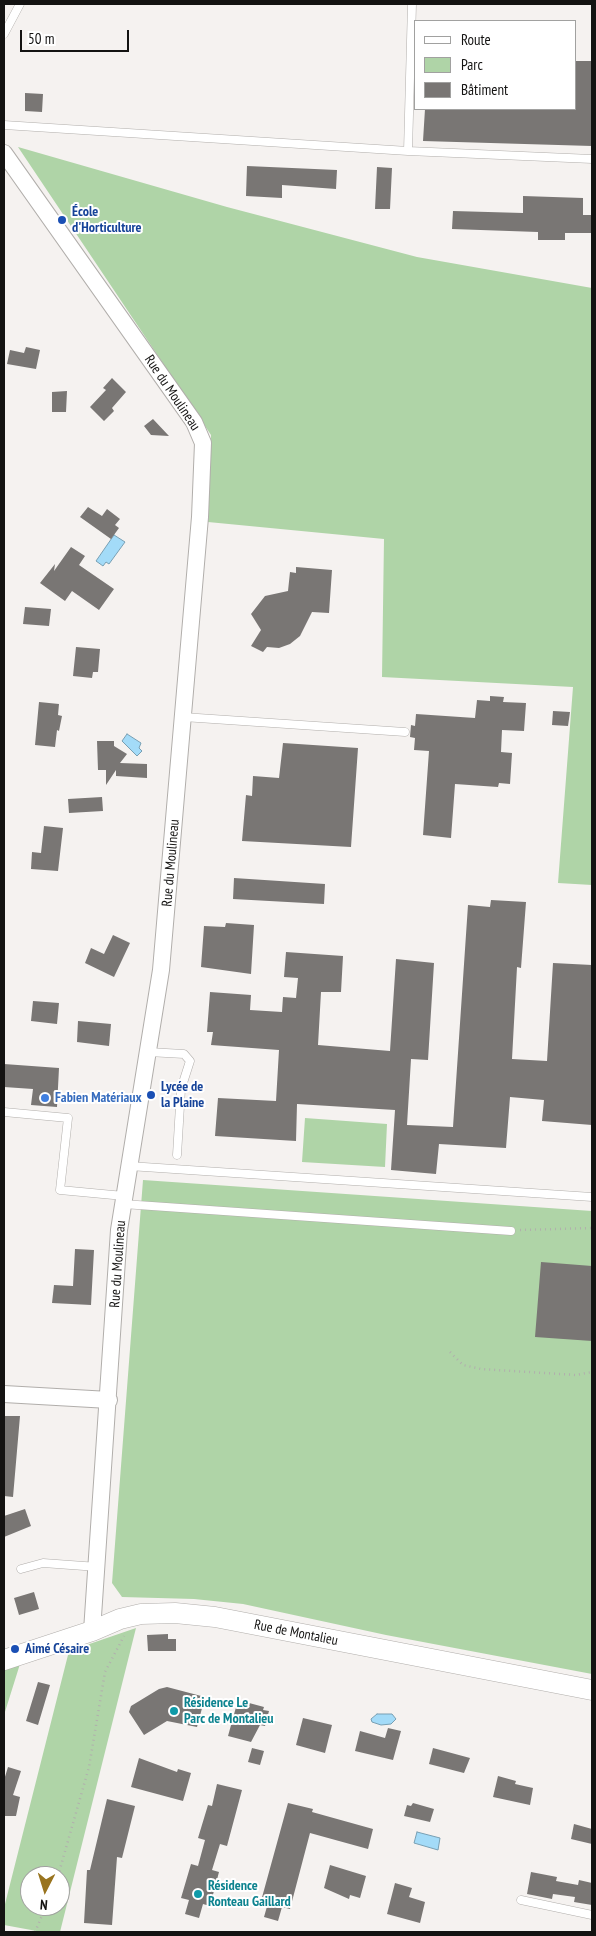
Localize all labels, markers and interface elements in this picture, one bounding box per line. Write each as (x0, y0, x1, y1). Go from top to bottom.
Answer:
scale bar (22, 20, 131, 52)
legend (414, 20, 576, 110)
text: 50 m (28, 29, 54, 48)
text: Route (461, 30, 491, 49)
text: Parc (461, 55, 483, 74)
text: Bâtiment (461, 80, 508, 99)
place label: École d'Horticulture (72, 204, 142, 236)
marker: École d'Horticulture (56, 214, 68, 226)
street label: Rue du Moulineau (141, 352, 203, 434)
street label: Rue du Moulineau (159, 819, 183, 907)
place label: Lycée de la Plaine (161, 1079, 204, 1112)
marker: Lycée de la Plaine (145, 1089, 157, 1101)
place label: Fabien Matériaux (55, 1090, 142, 1106)
marker: Fabien Matériaux (39, 1092, 51, 1104)
street label: Rue du Moulineau (107, 1220, 129, 1308)
street label: Rue de Montalieu (253, 1617, 339, 1649)
place label: Aimé Césaire (25, 1641, 89, 1657)
marker: Aimé Césaire (9, 1643, 21, 1655)
place label: Résidence Le Parc de Montalieu (184, 1695, 274, 1728)
marker: Résidence Le Parc de Montalieu (168, 1705, 180, 1717)
north arrow (20, 1866, 70, 1916)
place label: Résidence Ronteau Gaillard (208, 1878, 291, 1910)
marker: Résidence Ronteau Gaillard (192, 1888, 204, 1900)
text: N (39, 1896, 48, 1914)

